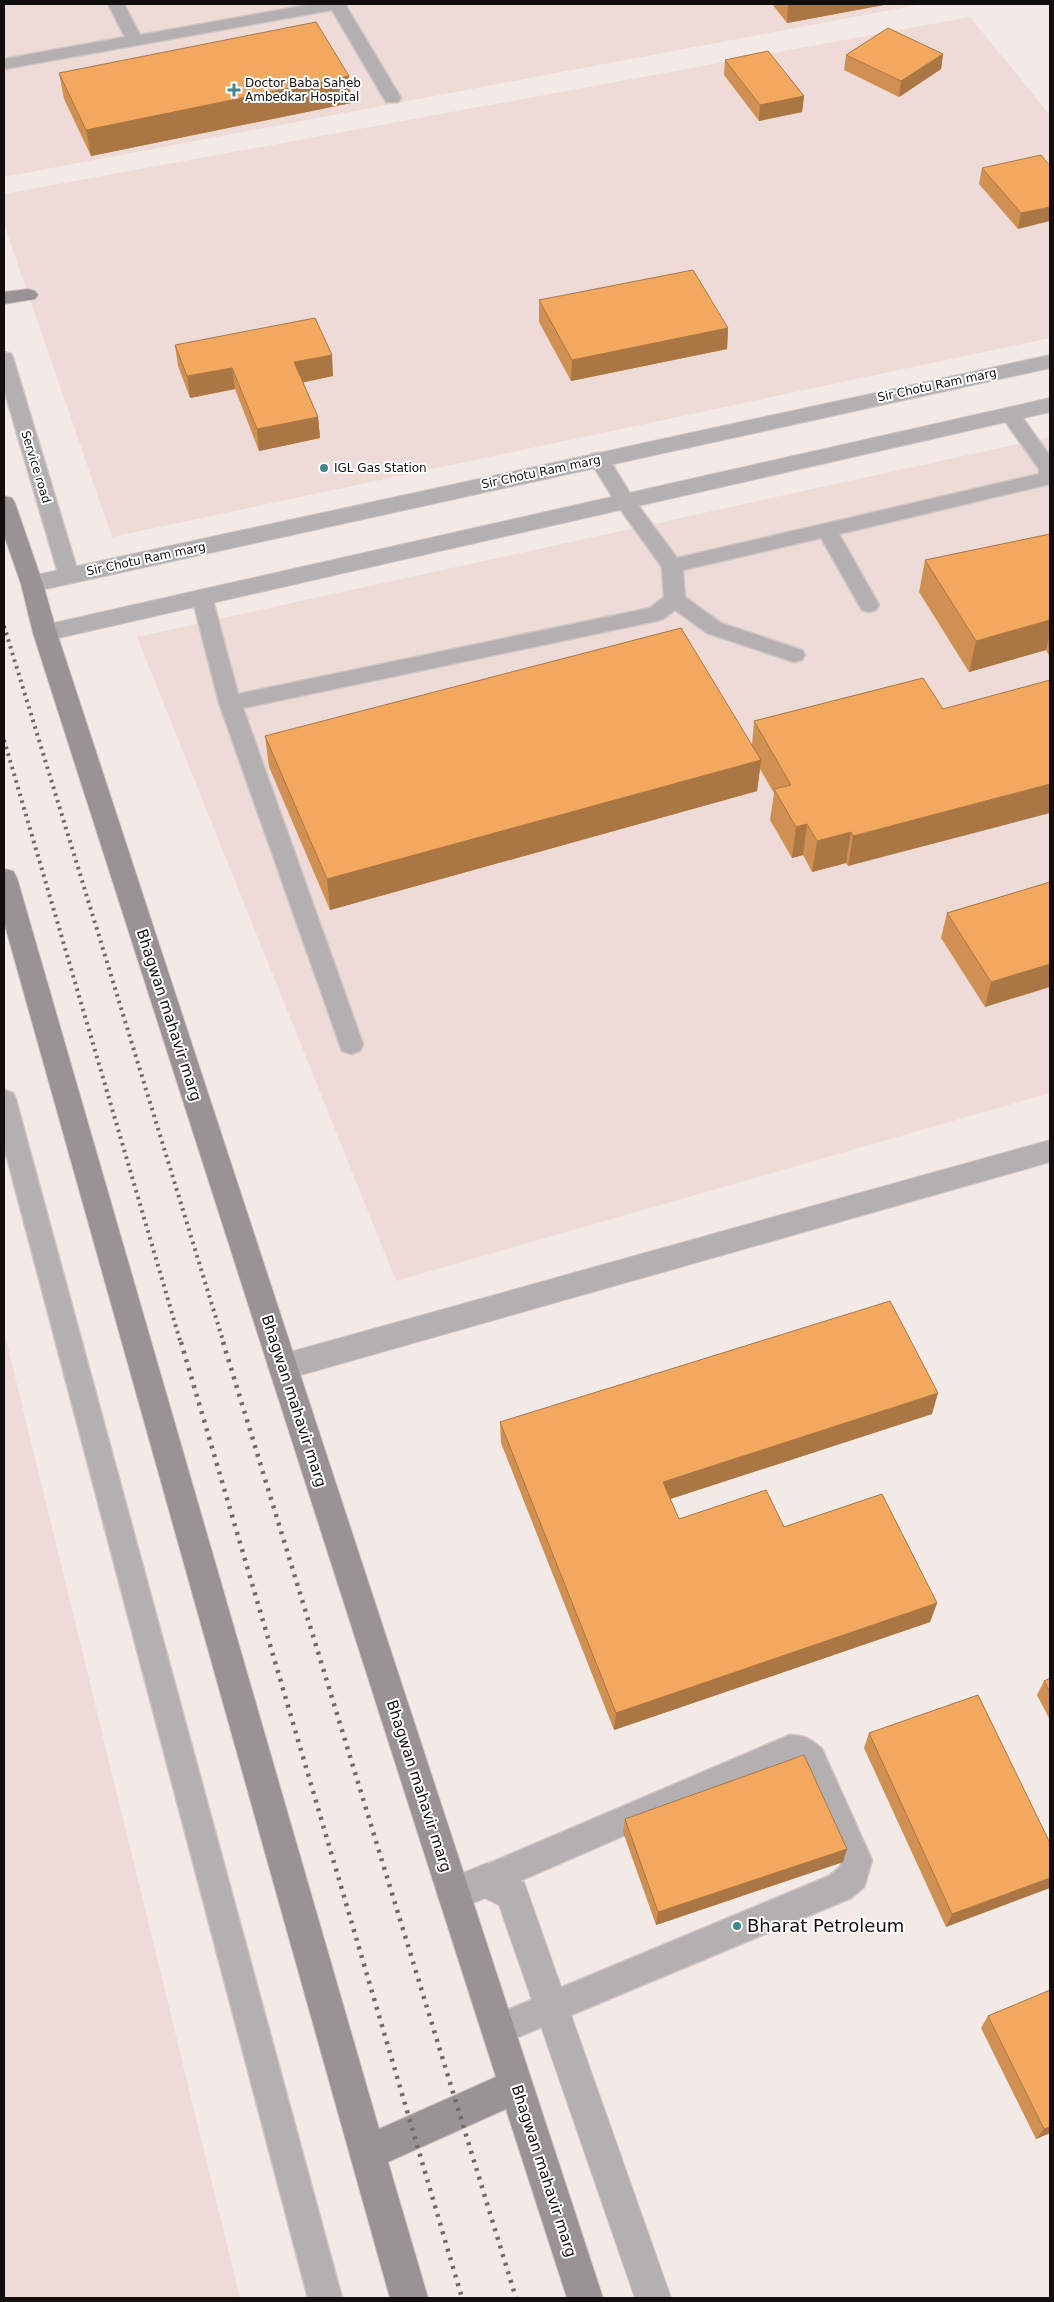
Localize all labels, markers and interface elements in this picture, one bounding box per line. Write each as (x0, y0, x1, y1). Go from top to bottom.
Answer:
place label: Doctor Baba Saheb Ambedkar Hospital (245, 76, 361, 104)
marker: Doctor Baba Saheb Ambedkar Hospital (227, 83, 241, 97)
street label: Sir Chotu Ram marg (876, 366, 998, 404)
street label: Service road (18, 429, 54, 505)
street label: Sir Chotu Ram marg (480, 453, 602, 491)
place label: IGL Gas Station (334, 461, 427, 475)
marker: IGL Gas Station (318, 462, 330, 474)
street label: Sir Chotu Ram marg (85, 540, 207, 578)
street label: Bhagwan mahavir marg (133, 927, 205, 1103)
street label: Bhagwan mahavir marg (258, 1313, 330, 1489)
street label: Bhagwan mahavir marg (383, 1698, 455, 1874)
place label: Bharat Petroleum (747, 1915, 904, 1936)
marker: Bharat Petroleum (731, 1920, 743, 1932)
street label: Bhagwan mahavir marg (508, 2083, 580, 2259)

